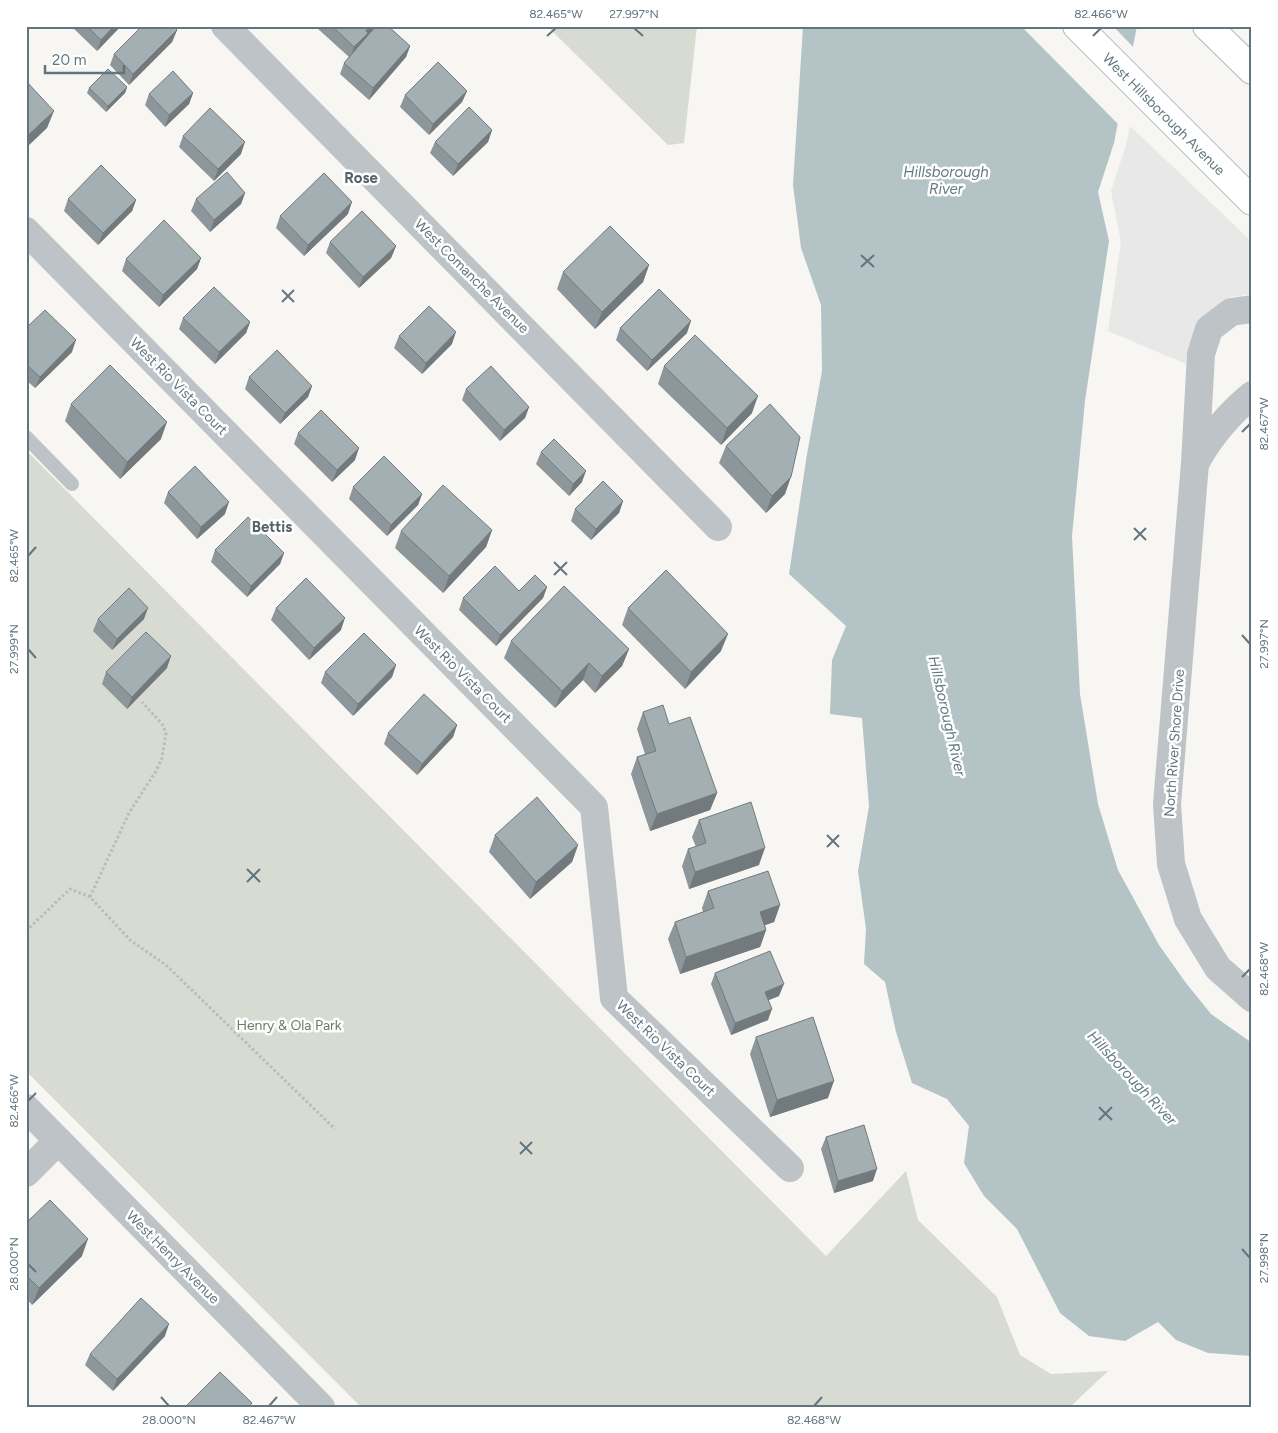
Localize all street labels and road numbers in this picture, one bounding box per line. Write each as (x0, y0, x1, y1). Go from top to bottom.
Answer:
street label: West Hillsborough Avenue (1099, 50, 1229, 179)
street label: West Comanche Avenue (411, 216, 533, 337)
street label: West Rio Vista Court (126, 334, 231, 439)
street label: West Rio Vista Court (410, 622, 515, 727)
street label: North River Shore Drive (1161, 668, 1188, 817)
street label: West Rio Vista Court (613, 997, 719, 1100)
street label: West Henry Avenue (123, 1207, 223, 1308)

